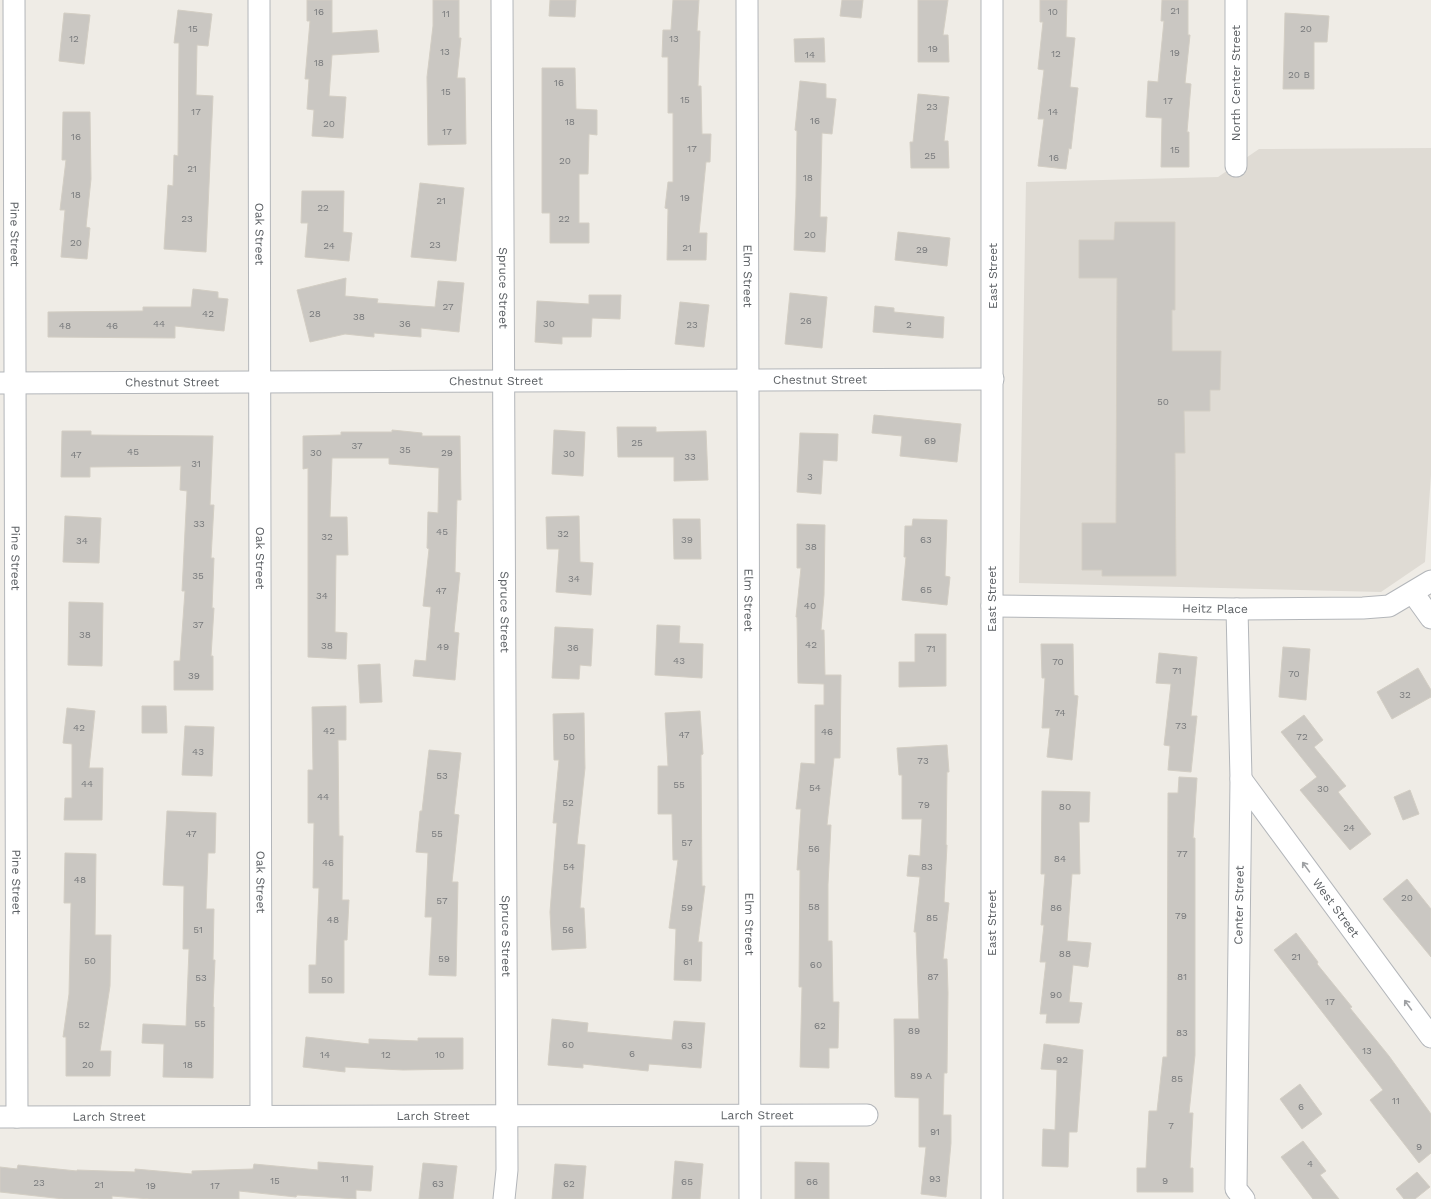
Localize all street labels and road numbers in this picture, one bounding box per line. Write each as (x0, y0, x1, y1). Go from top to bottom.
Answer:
street label: North Center Street (1229, 25, 1243, 141)
street label: Pine Street (8, 201, 22, 267)
street label: Oak Street (252, 203, 266, 265)
street label: East Street (986, 243, 1000, 309)
street label: Elm Street (741, 244, 755, 308)
street label: Spruce Street (496, 247, 510, 329)
street label: Chestnut Street (773, 373, 867, 387)
street label: Chestnut Street (449, 374, 543, 388)
street label: Chestnut Street (125, 375, 219, 389)
street label: Pine Street (8, 525, 23, 591)
street label: Oak Street (253, 527, 267, 589)
street label: East Street (985, 566, 999, 632)
street label: Elm Street (741, 568, 756, 632)
street label: Spruce Street (497, 571, 512, 653)
street label: Heitz Place (1182, 601, 1248, 616)
street label: Pine Street (9, 849, 23, 915)
street label: Oak Street (254, 851, 268, 913)
street label: Center Street (1231, 865, 1247, 945)
street label: West Street (1310, 876, 1362, 940)
street label: East Street (985, 890, 999, 956)
street label: Elm Street (742, 892, 756, 956)
street label: Spruce Street (499, 895, 513, 977)
street label: Larch Street (720, 1108, 794, 1122)
street label: Larch Street (396, 1109, 470, 1123)
street label: Larch Street (72, 1110, 146, 1124)

